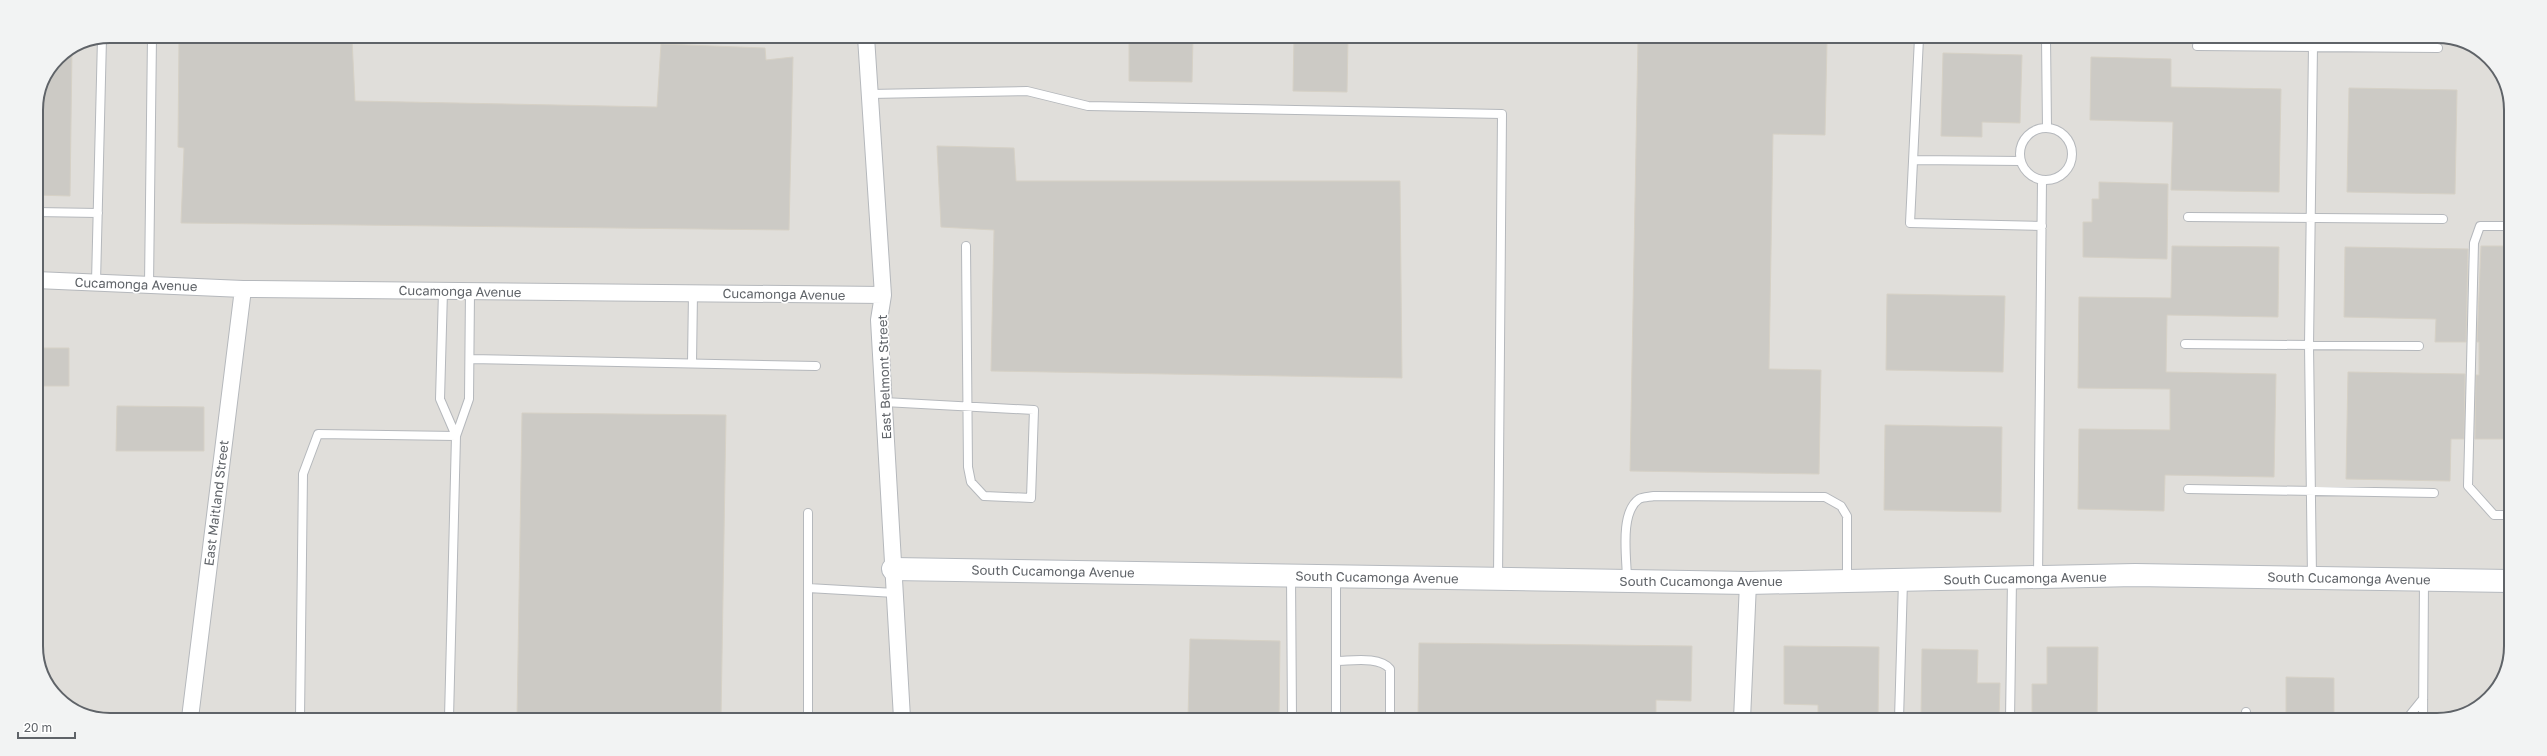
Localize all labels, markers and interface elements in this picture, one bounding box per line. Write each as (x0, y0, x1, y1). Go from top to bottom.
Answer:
street label: Cucamonga Avenue (74, 274, 198, 294)
street label: Cucamonga Avenue (398, 282, 522, 300)
street label: Cucamonga Avenue (722, 285, 846, 303)
street label: East Belmont Street (874, 314, 894, 440)
street label: East Maitland Street (200, 439, 232, 567)
street label: South Cucamonga Avenue (971, 562, 1135, 580)
street label: South Cucamonga Avenue (1295, 568, 1459, 586)
street label: South Cucamonga Avenue (1943, 569, 2107, 587)
street label: South Cucamonga Avenue (2267, 569, 2431, 587)
street label: South Cucamonga Avenue (1619, 573, 1783, 589)
scale bar (18, 714, 75, 740)
text: 20 m (24, 720, 52, 735)

